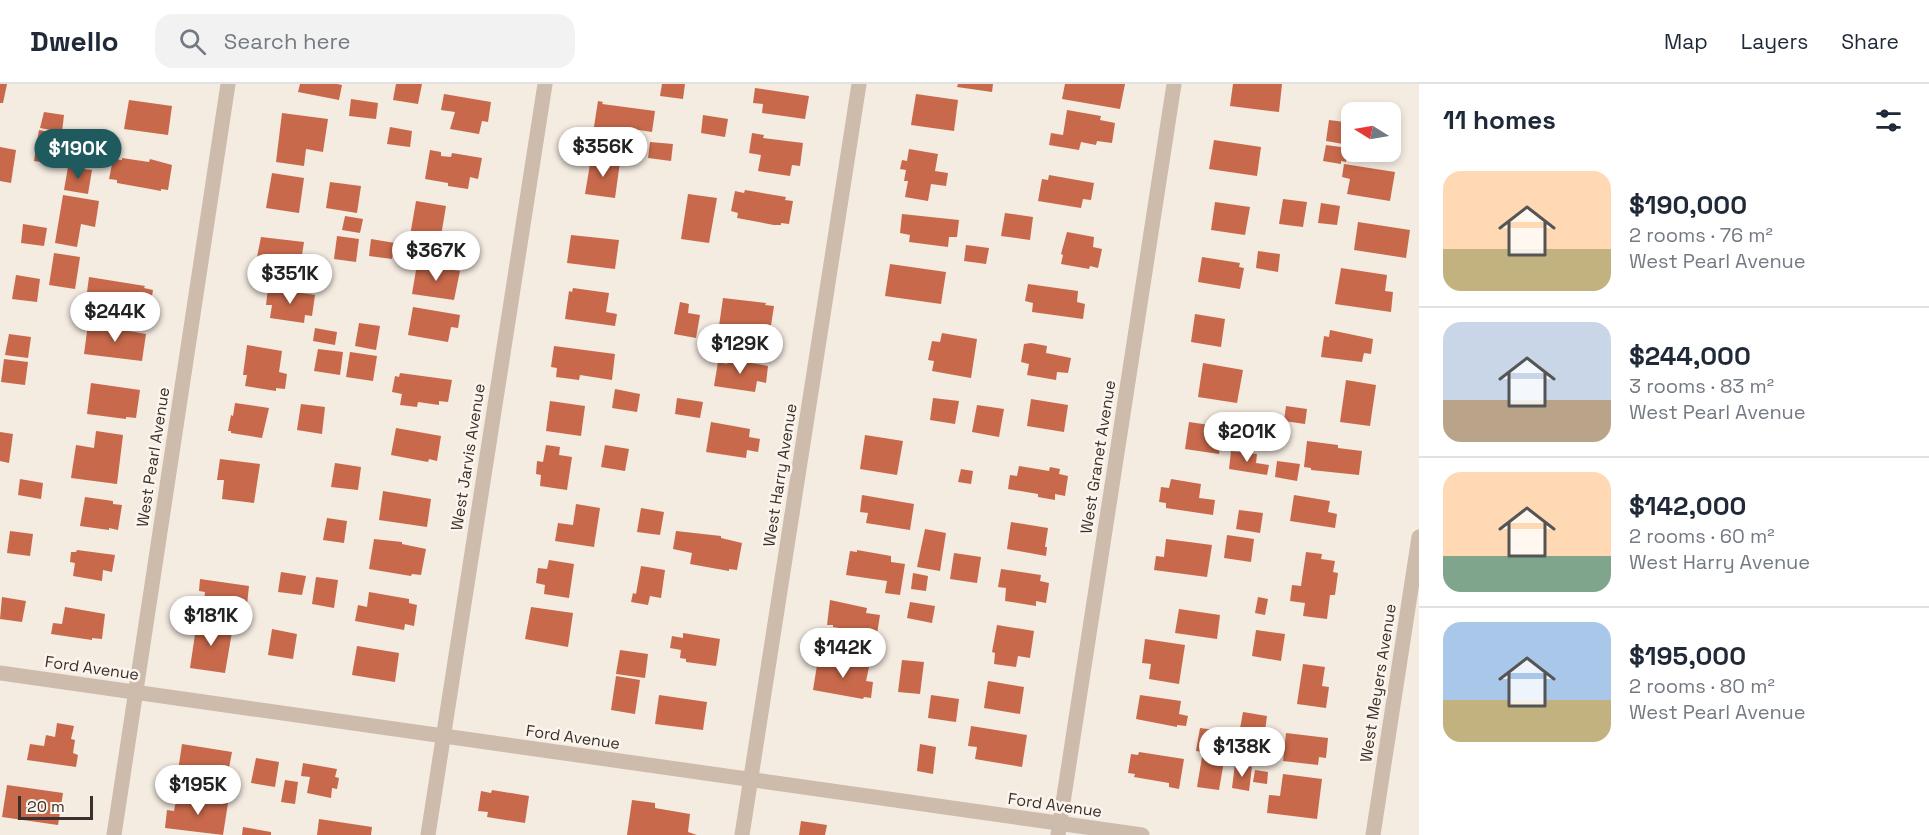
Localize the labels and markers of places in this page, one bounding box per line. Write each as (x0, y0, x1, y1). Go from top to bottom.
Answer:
pin: $356K (561, 127, 645, 178)
pin: $190K (36, 129, 120, 180)
pin: $367K (394, 231, 478, 282)
pin: $351K (248, 254, 332, 305)
pin: $244K (73, 292, 157, 343)
pin: $129K (698, 324, 782, 375)
pin: $201K (1205, 412, 1289, 463)
pin: $181K (169, 596, 253, 647)
pin: $142K (801, 628, 885, 679)
pin: $138K (1200, 727, 1284, 778)
pin: $195K (156, 765, 240, 816)

